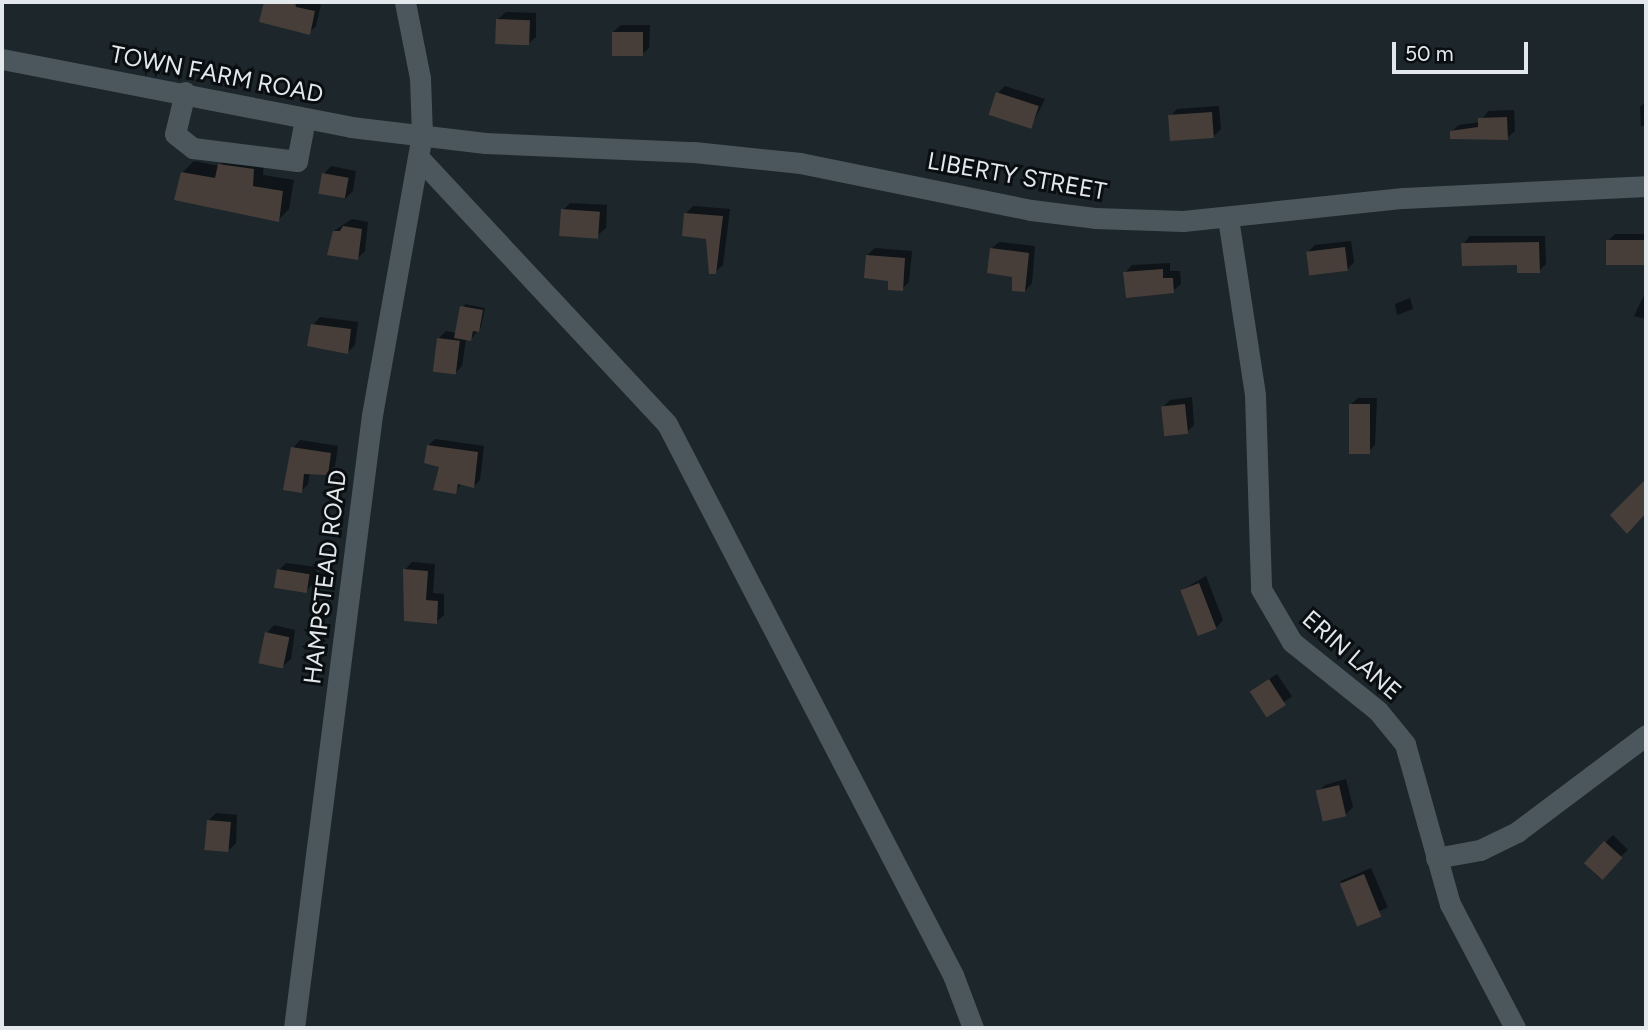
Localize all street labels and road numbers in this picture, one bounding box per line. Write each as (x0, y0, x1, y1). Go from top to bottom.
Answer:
street label: TOWN FARM ROAD (108, 39, 326, 109)
street label: LIBERTY STREET (925, 146, 1109, 206)
street label: HAMPSTEAD ROAD (298, 468, 352, 686)
street label: ERIN LANE (1297, 604, 1407, 706)

